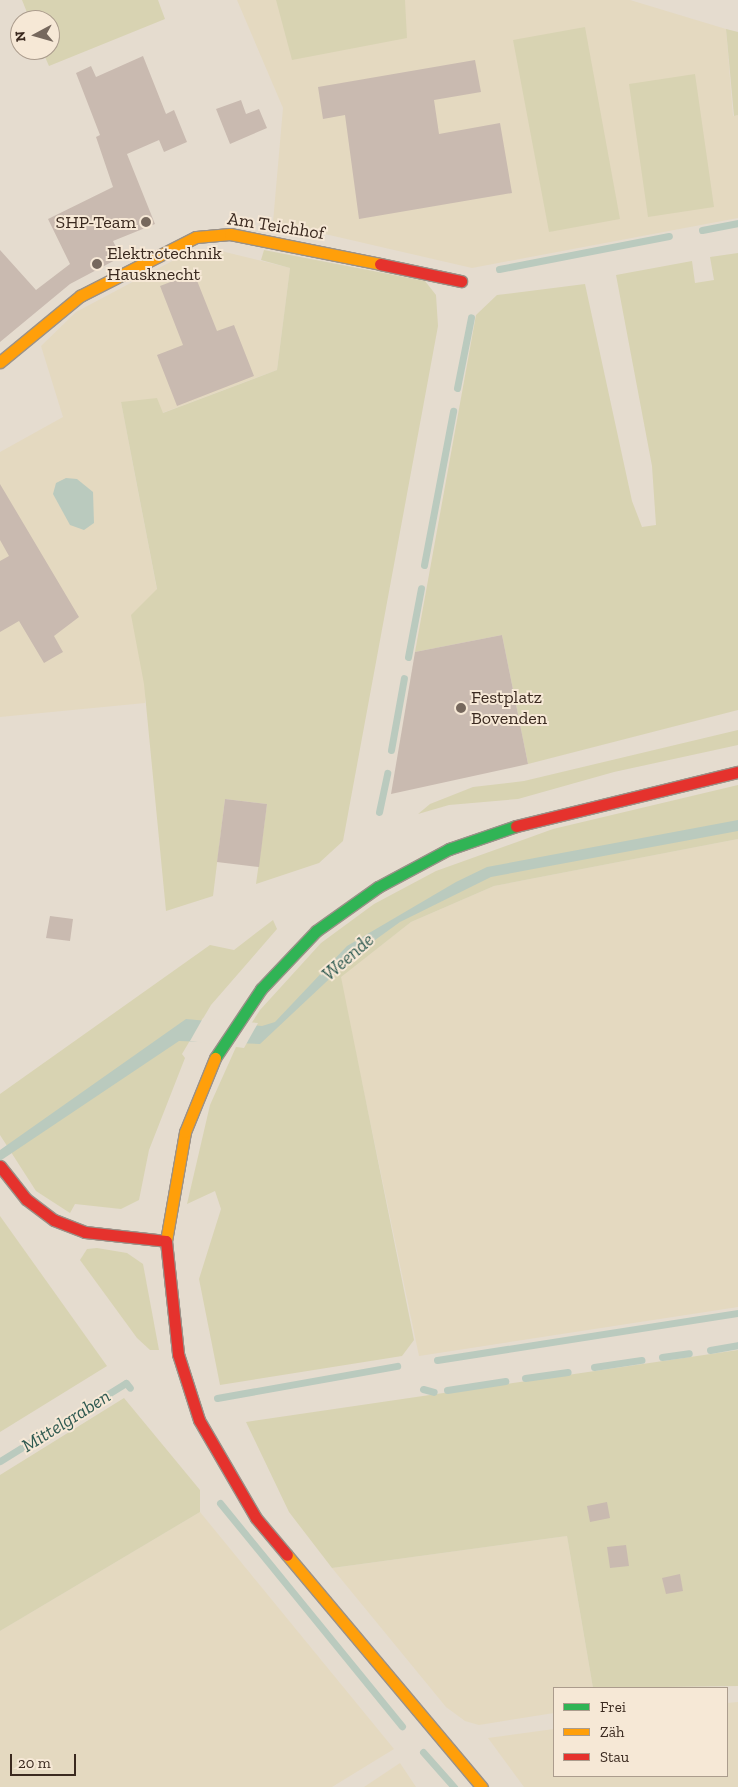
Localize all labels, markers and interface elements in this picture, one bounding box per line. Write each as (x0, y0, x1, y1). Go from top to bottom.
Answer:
north arrow (10, 10, 60, 60)
text: N (12, 30, 30, 43)
street label: Am Teichhof (226, 208, 326, 244)
place label: SHP-Team (56, 211, 136, 233)
marker: SHP-Team (140, 216, 152, 228)
place label: Elektrotechnik Hausknecht (107, 243, 222, 286)
marker: Elektrotechnik Hausknecht (91, 258, 103, 270)
place label: Festplatz Bovenden (471, 687, 547, 730)
marker: Festplatz Bovenden (455, 702, 467, 714)
water label: Weende (318, 928, 378, 986)
water label: Mittelgraben (17, 1385, 115, 1457)
legend (553, 1687, 728, 1777)
text: Frei (600, 1698, 626, 1716)
text: Zäh (600, 1723, 624, 1741)
scale bar (12, 1744, 79, 1776)
text: Stau (600, 1748, 629, 1766)
text: 20 m (18, 1754, 51, 1772)

